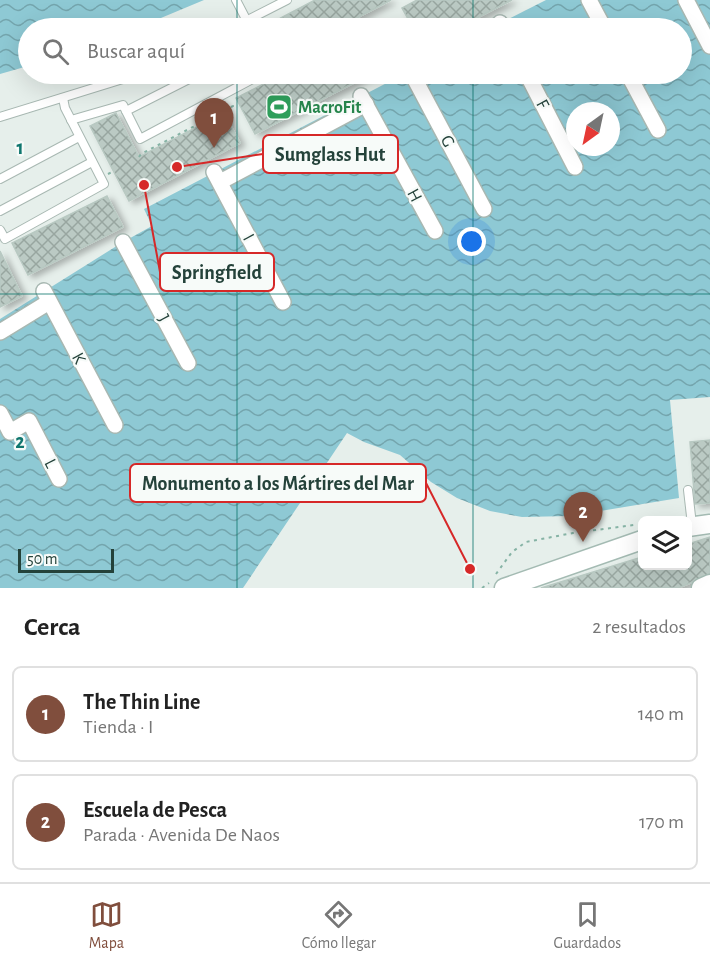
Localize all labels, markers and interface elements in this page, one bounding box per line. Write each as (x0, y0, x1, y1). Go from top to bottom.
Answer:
search box (18, 18, 692, 84)
icon: search (39, 35, 72, 68)
text: Buscar aquí (87, 40, 185, 62)
sports icon: MacroFit (264, 92, 294, 122)
street label: F (532, 97, 552, 112)
pin: 1 (194, 98, 234, 148)
place label: MacroFit (298, 99, 361, 117)
north arrow (566, 102, 620, 156)
street label: G (437, 132, 458, 150)
callout: Sumglass Hut (263, 135, 398, 173)
text: 1 (16, 138, 24, 158)
text: Sumglass Hut (275, 145, 386, 165)
street label: H (403, 186, 425, 205)
your location (457, 227, 486, 256)
street label: I (239, 231, 257, 244)
callout: Springfield (160, 253, 274, 291)
text: Springfield (172, 263, 263, 283)
street label: J (154, 312, 172, 325)
street label: K (68, 350, 88, 367)
text: 2 (15, 432, 25, 452)
street label: L (40, 456, 60, 471)
callout: Monumento a los Mártires del Mar (130, 464, 426, 502)
text: Monumento a los Mártires del Mar (142, 474, 414, 494)
pin: 2 (564, 492, 602, 542)
map controls (638, 516, 692, 570)
button: layers (638, 516, 692, 570)
scale bar (18, 546, 114, 574)
text: 50 m (27, 551, 58, 567)
text: Cerca (24, 614, 81, 640)
text: 2 resultados (592, 617, 686, 637)
text: The Thin Line (83, 691, 200, 713)
text: 1 (42, 704, 49, 724)
text: 140 m (638, 704, 684, 724)
text: Tienda · I (83, 717, 153, 737)
text: Escuela de Pesca (83, 799, 227, 821)
text: 2 (41, 812, 50, 832)
text: 170 m (639, 812, 684, 832)
text: Parada · Avenida De Naos (83, 825, 280, 845)
tab: Mapa (89, 898, 124, 953)
tab: Cómo llegar (302, 898, 376, 953)
tab: Guardados (554, 898, 621, 953)

